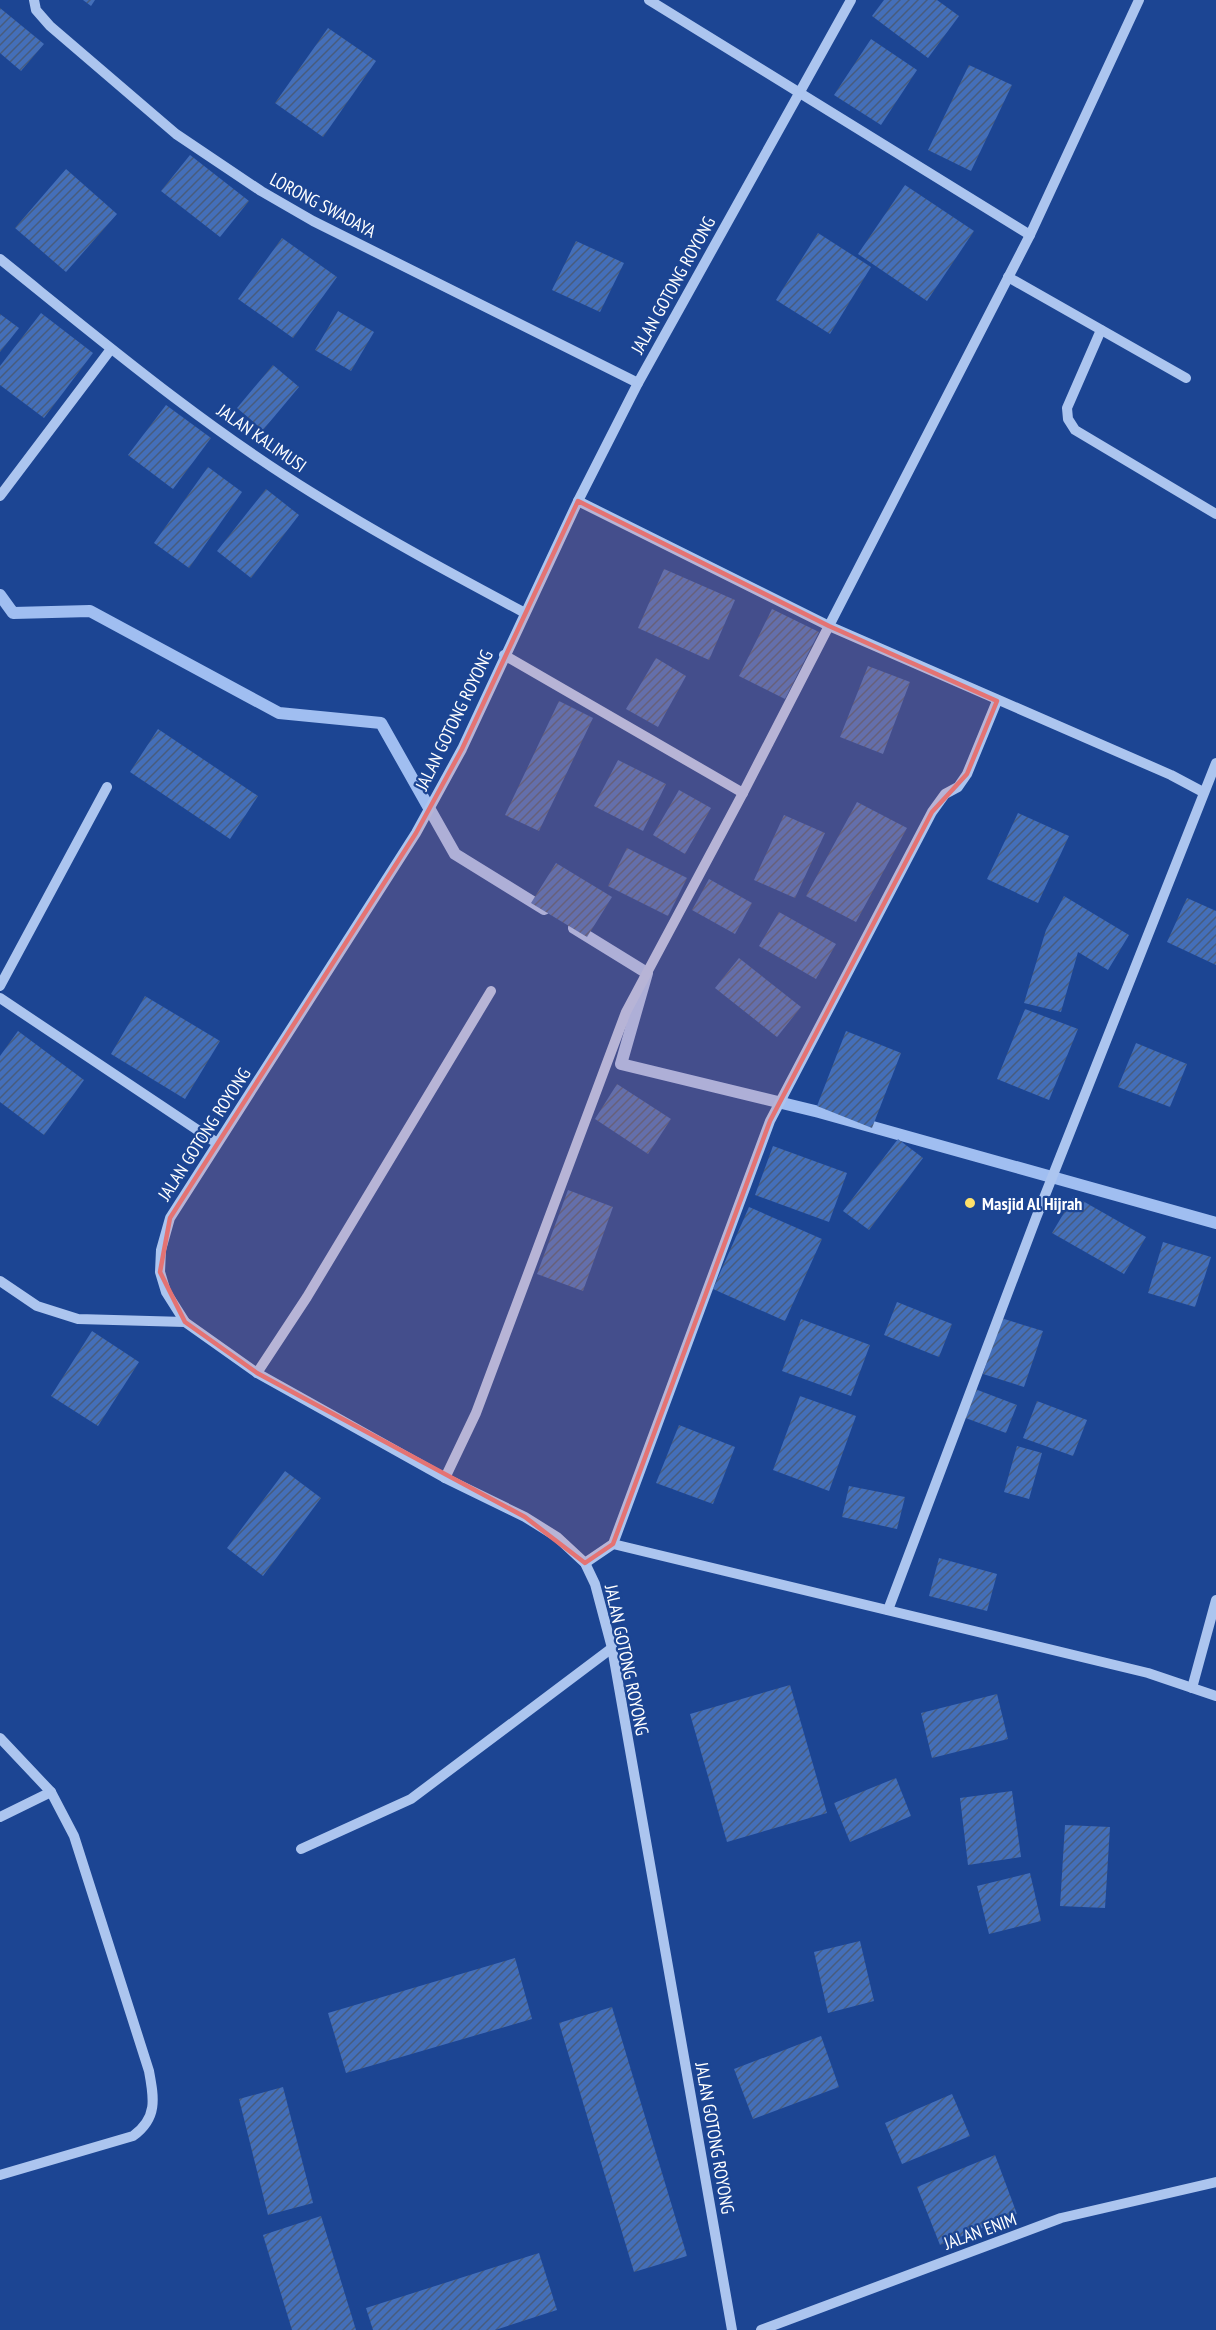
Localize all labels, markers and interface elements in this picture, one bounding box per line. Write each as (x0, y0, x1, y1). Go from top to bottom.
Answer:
street label: LORONG SWADAYA (266, 167, 380, 243)
street label: JALAN GOTONG ROYONG (625, 212, 720, 359)
street label: JALAN KALIMUSI (212, 398, 311, 477)
street label: JALAN GOTONG ROYONG (410, 646, 498, 795)
street label: JALAN GOTONG ROYONG (152, 1063, 256, 1205)
place label: Masjid Al Hijrah (982, 1192, 1082, 1215)
marker: Masjid Al Hijrah (963, 1196, 977, 1210)
street label: JALAN GOTONG ROYONG (600, 1582, 654, 1738)
street label: JALAN GOTONG ROYONG (690, 2059, 740, 2216)
street label: JALAN ENIM (940, 2207, 1019, 2255)

